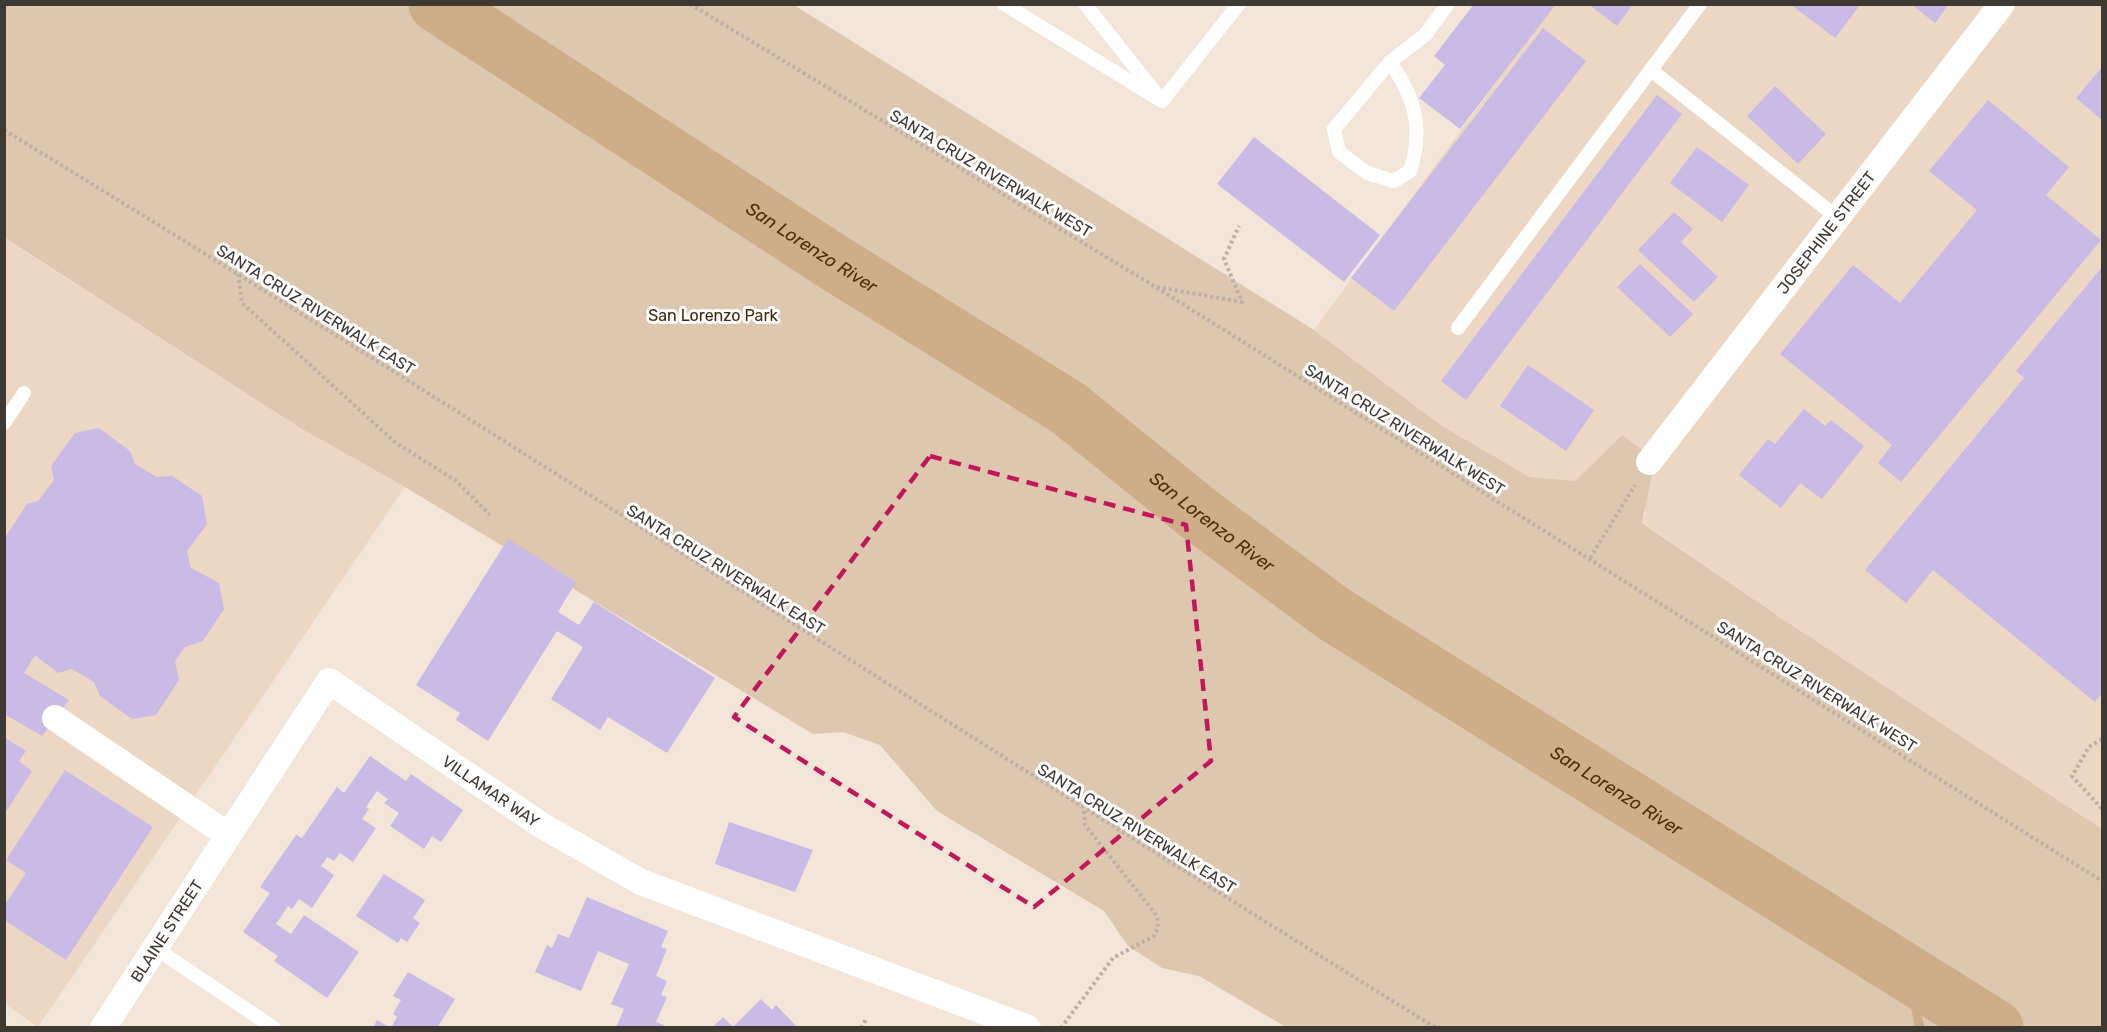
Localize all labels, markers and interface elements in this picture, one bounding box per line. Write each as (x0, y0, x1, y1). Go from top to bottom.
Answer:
street label: SANTA CRUZ RIVERWALK WEST (886, 106, 1095, 241)
street label: JOSEPHINE STREET (1773, 168, 1880, 298)
water label: San Lorenzo River (742, 197, 882, 298)
street label: SANTA CRUZ RIVERWALK EAST (213, 240, 418, 378)
park label: San Lorenzo Park (648, 306, 778, 325)
street label: SANTA CRUZ RIVERWALK WEST (1301, 360, 1508, 499)
water label: San Lorenzo River (1145, 467, 1280, 578)
street label: SANTA CRUZ RIVERWALK EAST (623, 500, 828, 638)
street label: SANTA CRUZ RIVERWALK WEST (1713, 617, 1920, 756)
water label: San Lorenzo River (1546, 741, 1687, 841)
street label: VILLAMAR WAY (438, 752, 543, 831)
street label: SANTA CRUZ RIVERWALK EAST (1034, 759, 1239, 897)
street label: BLAINE STREET (127, 877, 207, 986)

